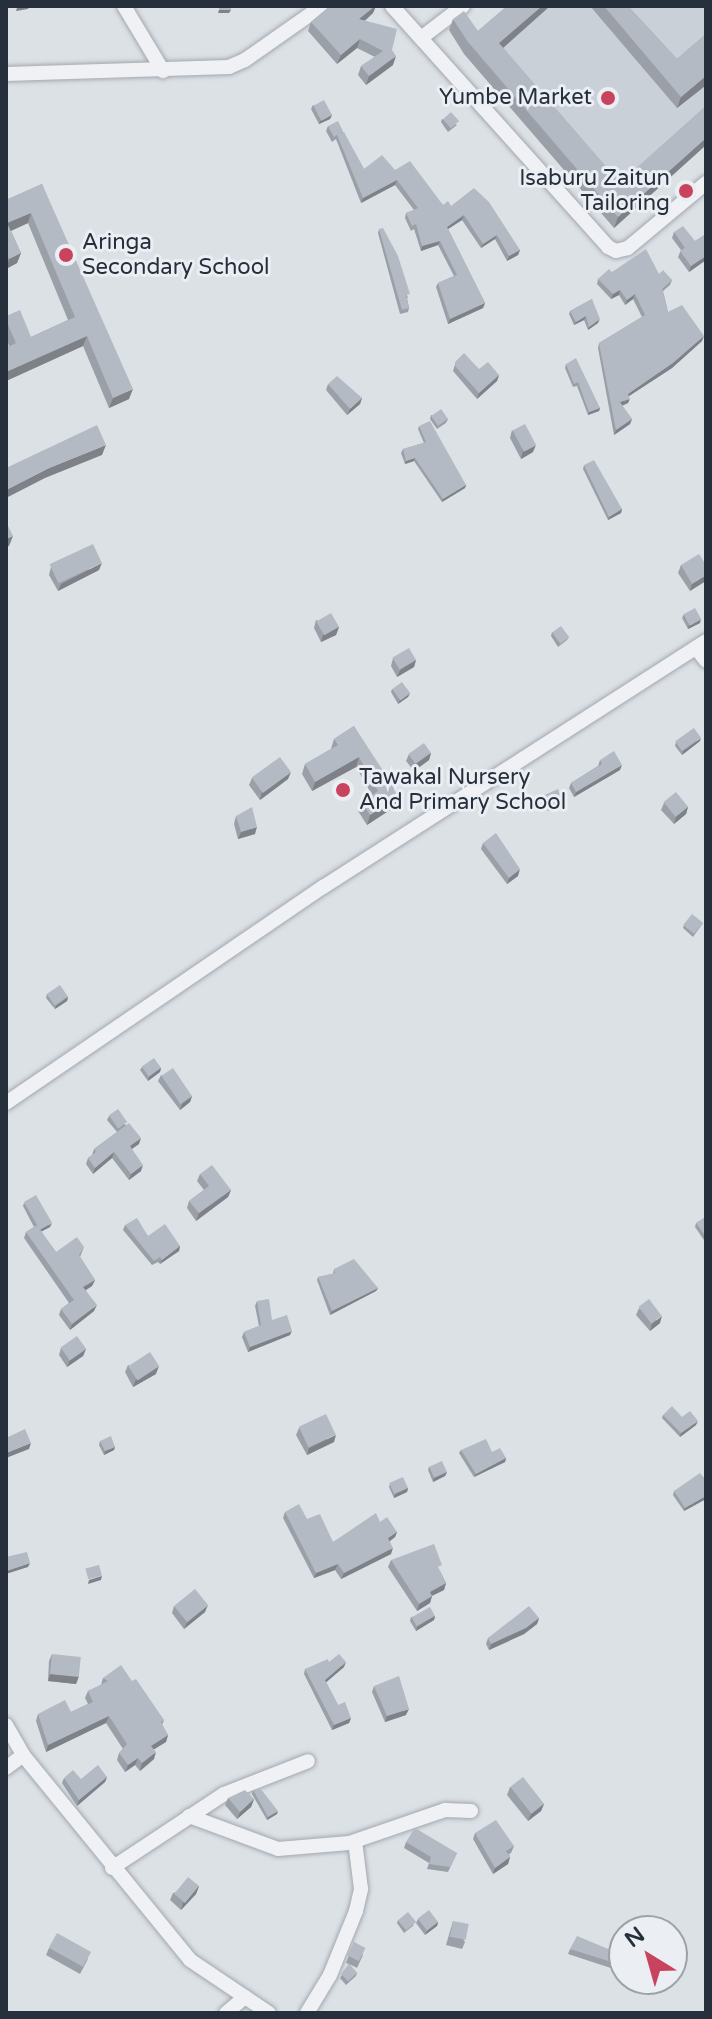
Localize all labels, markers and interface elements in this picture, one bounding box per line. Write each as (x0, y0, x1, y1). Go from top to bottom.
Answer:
place label: Yumbe Market (439, 85, 592, 111)
marker: Yumbe Market (599, 89, 617, 107)
place label: Isaburu Zaitun Tailoring (519, 165, 670, 216)
marker: Isaburu Zaitun Tailoring (677, 182, 695, 200)
place label: Aringa Secondary School (82, 229, 270, 280)
marker: Aringa Secondary School (57, 246, 75, 264)
place label: Tawakal Nursery And Primary School (359, 764, 566, 816)
marker: Tawakal Nursery And Primary School (334, 781, 352, 799)
north arrow (608, 1915, 688, 1995)
text: N (620, 1922, 650, 1953)

